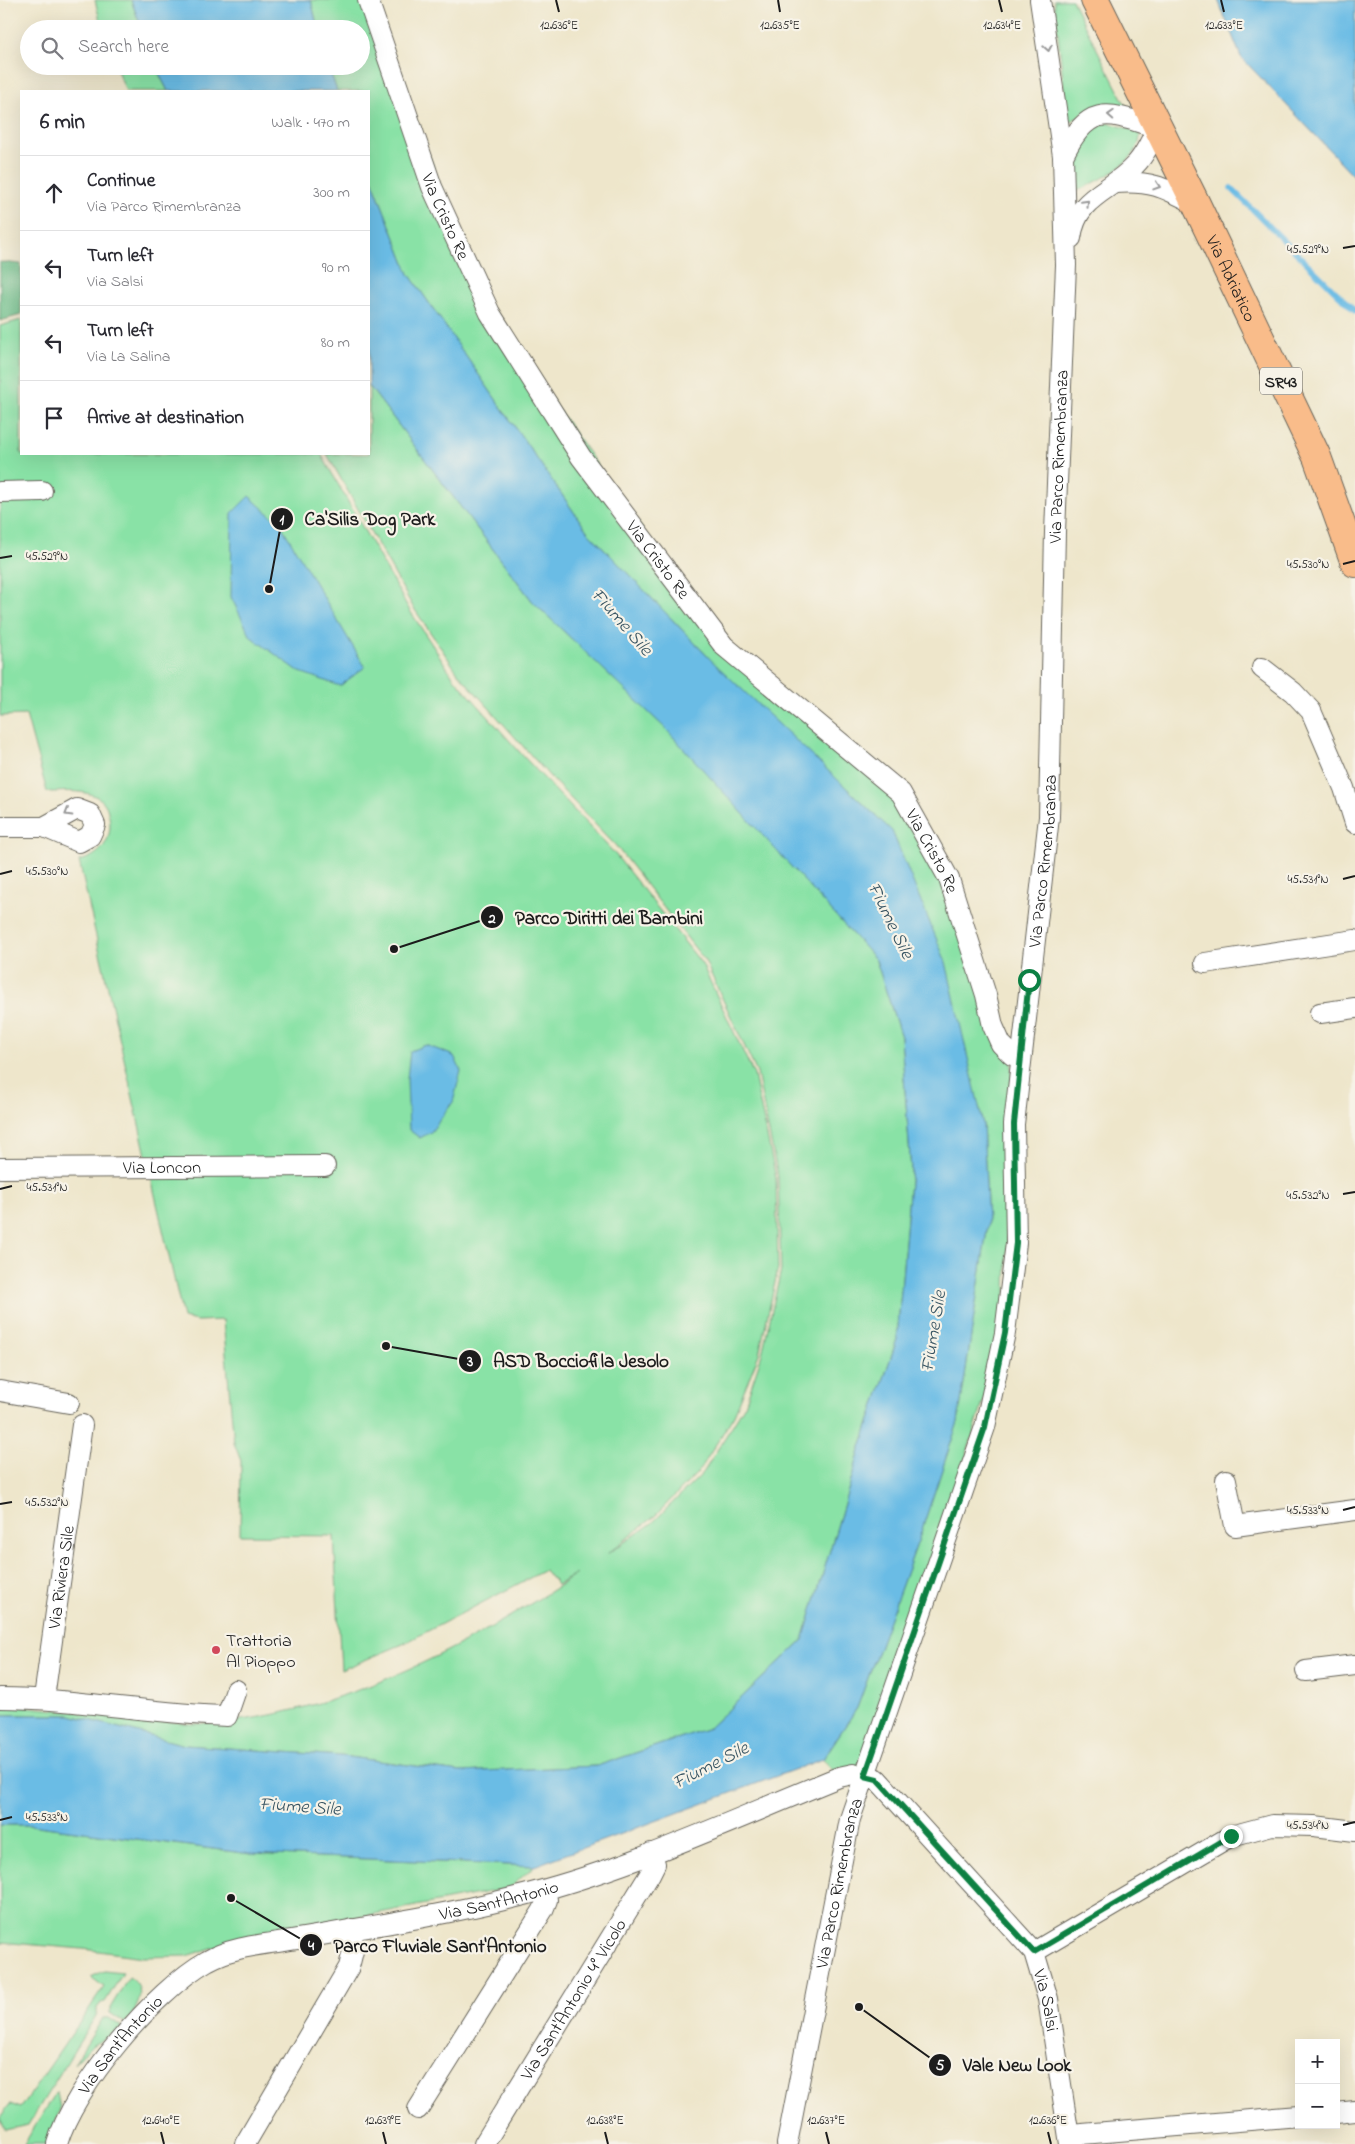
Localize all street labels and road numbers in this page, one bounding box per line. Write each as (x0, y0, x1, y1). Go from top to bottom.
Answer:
street label: Via Cristo Re (413, 169, 475, 266)
street label: Via Adriatico (1197, 231, 1262, 327)
road number: SR43 (1260, 368, 1302, 394)
street label: Via Parco Rimembranza (1044, 369, 1077, 545)
street label: Via Cristo Re (618, 515, 696, 606)
street label: Via Parco Rimembranza (1023, 774, 1065, 950)
street label: Via Cristo Re (897, 804, 964, 898)
street label: Via Loncon (122, 1156, 201, 1182)
street label: Via Riviera Sile (43, 1523, 83, 1632)
street label: Via Parco Rimembranza (810, 1795, 871, 1972)
street label: Via Sant'Antonio (436, 1875, 562, 1929)
street label: Via Sant'Antonio 4° Vicolo (515, 1915, 634, 2087)
street label: Via Salsi (1025, 1965, 1064, 2034)
street label: Via Sant'Antonio (72, 1990, 170, 2101)

